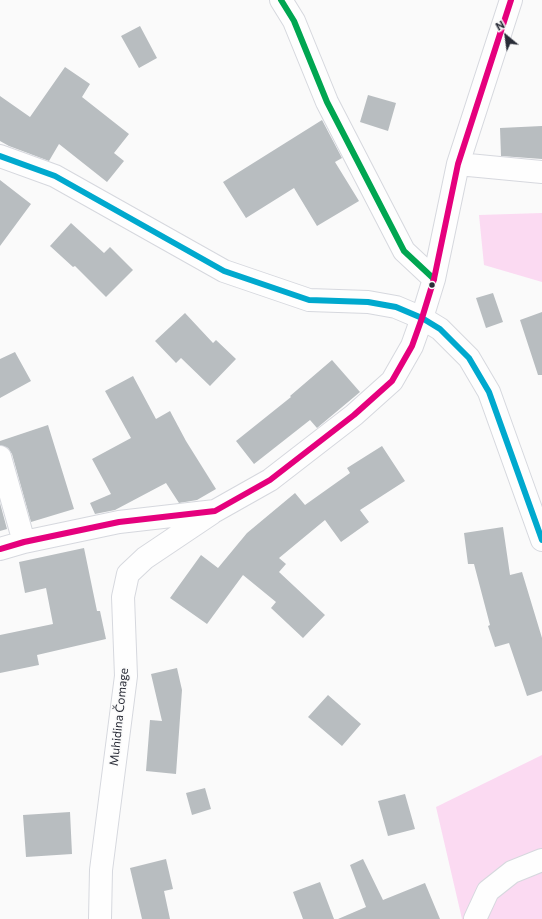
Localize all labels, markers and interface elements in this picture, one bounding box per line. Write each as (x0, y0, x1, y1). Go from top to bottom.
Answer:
north arrow (486, 16, 526, 56)
text: N (493, 17, 507, 33)
unlabelled marker (427, 280, 437, 290)
street label: Muhidina Čomage (107, 667, 131, 767)

